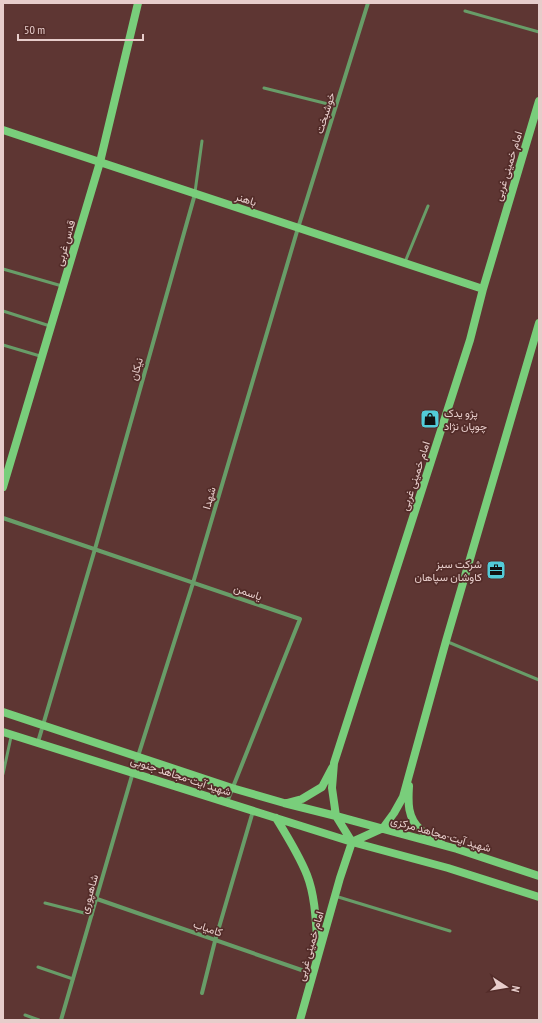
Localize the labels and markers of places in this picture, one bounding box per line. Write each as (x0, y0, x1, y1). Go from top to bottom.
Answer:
place label: پژو یدک چوپان نژاد (444, 406, 487, 434)
shop icon: پژو یدک چوپان نژاد (419, 408, 441, 430)
place label: شرکت سبز کاوشان سپاهان (415, 557, 482, 585)
office icon: شرکت سبز کاوشان سپاهان (485, 559, 507, 581)

